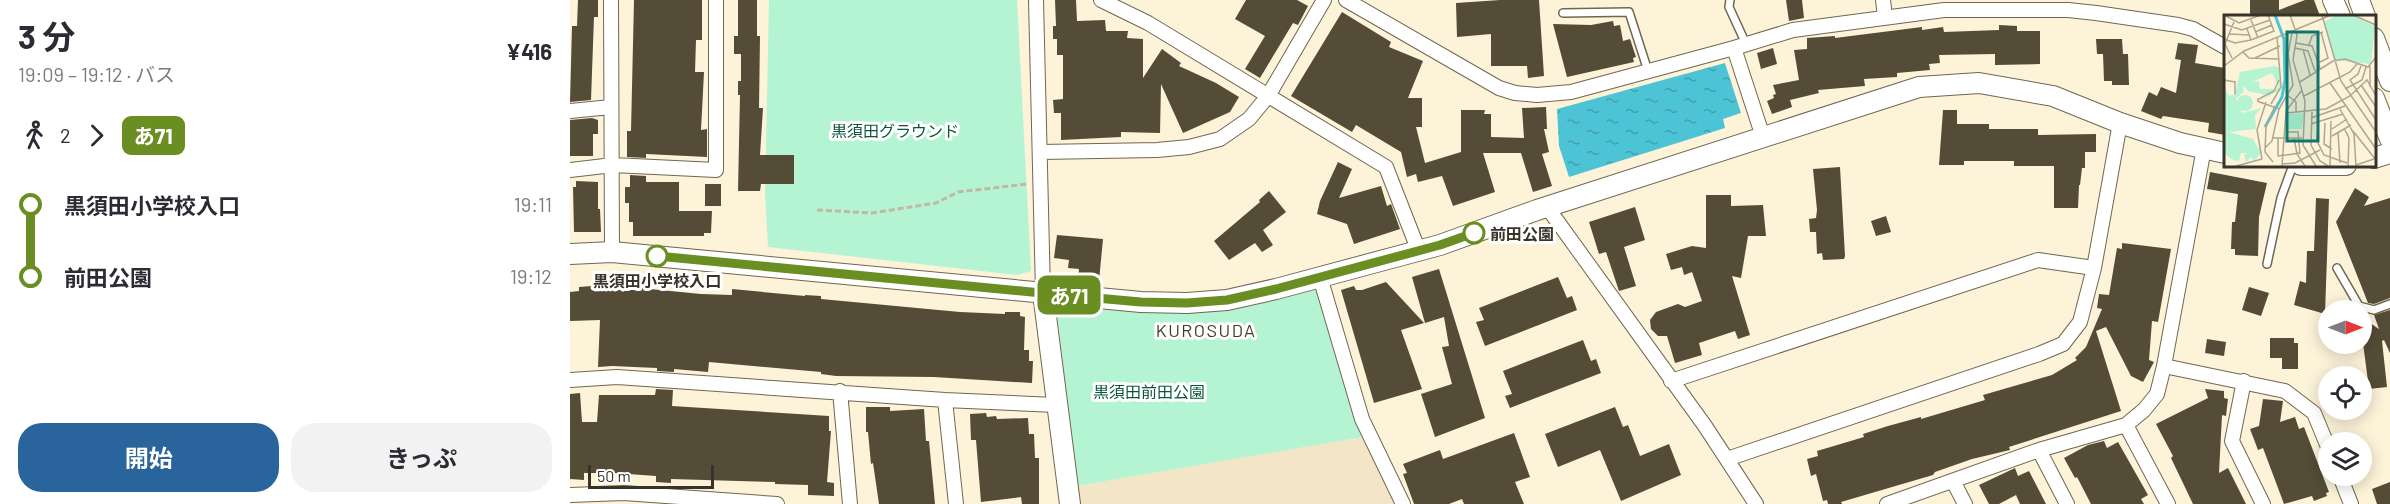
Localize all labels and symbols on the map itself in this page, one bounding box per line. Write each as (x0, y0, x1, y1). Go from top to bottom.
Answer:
inset map (2224, 15, 2375, 166)
park label: 黒須田グラウンド (831, 121, 959, 140)
marker: 前田公園 (1463, 222, 1485, 244)
place label: 前田公園 (1490, 224, 1554, 243)
marker: 黒須田小学校入口 (646, 245, 668, 267)
place label: 黒須田小学校入口 (593, 271, 721, 290)
line badge: あ71 (1034, 276, 1104, 314)
north arrow (2318, 300, 2372, 354)
district label: KUROSUDA (1156, 319, 1256, 341)
park label: 黒須田前田公園 (1093, 382, 1205, 401)
scale bar (588, 462, 714, 490)

